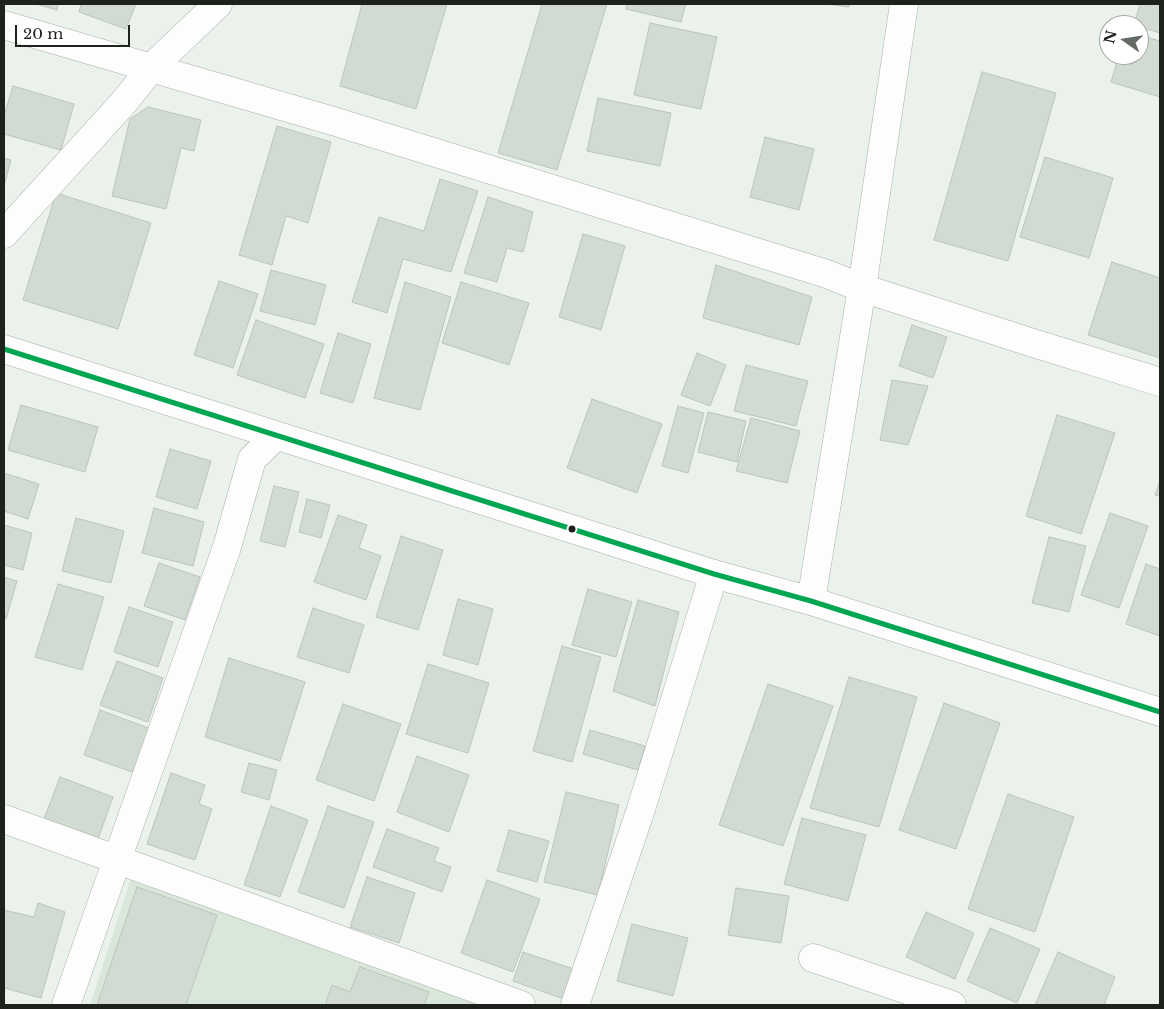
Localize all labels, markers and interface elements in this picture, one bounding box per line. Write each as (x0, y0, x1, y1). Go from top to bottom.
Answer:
scale bar (18, 15, 132, 47)
north arrow (1099, 15, 1149, 65)
text: 20 m (23, 24, 63, 43)
text: N (1100, 28, 1121, 45)
unlabelled marker (567, 524, 577, 534)

